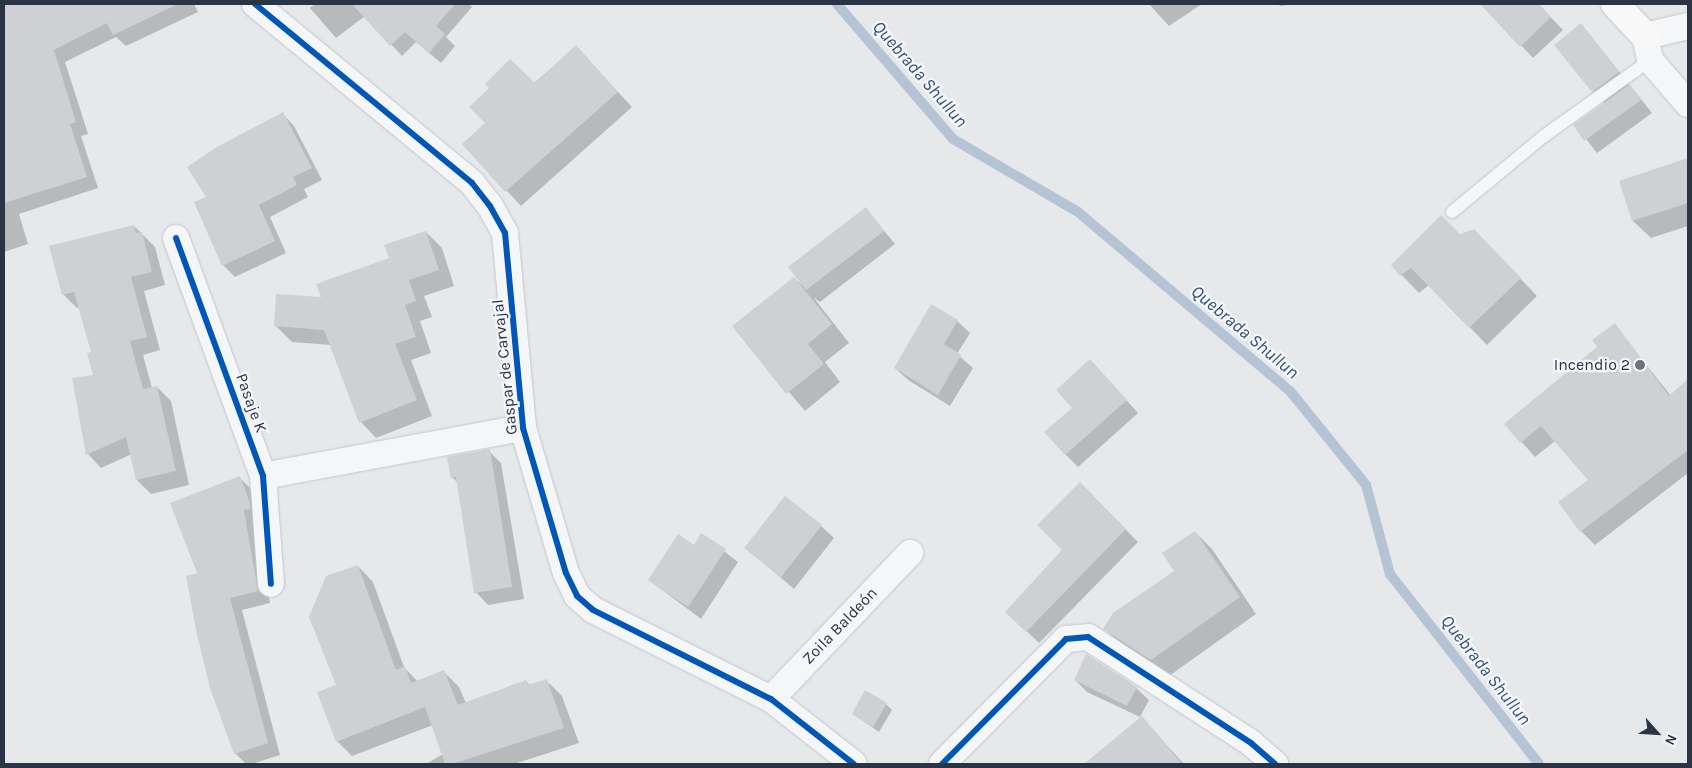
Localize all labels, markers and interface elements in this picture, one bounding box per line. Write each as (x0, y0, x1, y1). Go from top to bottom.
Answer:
water label: Quebrada Shullun (868, 16, 972, 132)
water label: Quebrada Shullun (1187, 281, 1303, 383)
street label: Gaspar de Carvajal (488, 298, 522, 436)
place label: Incendio 2 (1554, 355, 1630, 375)
marker: Incendio 2 (1634, 359, 1646, 371)
street label: Pasaje K (231, 371, 271, 435)
street label: Zoila Baldeón (799, 584, 881, 668)
water label: Quebrada Shullun (1436, 611, 1536, 729)
north arrow (1632, 708, 1682, 758)
text: N (1661, 732, 1681, 748)

